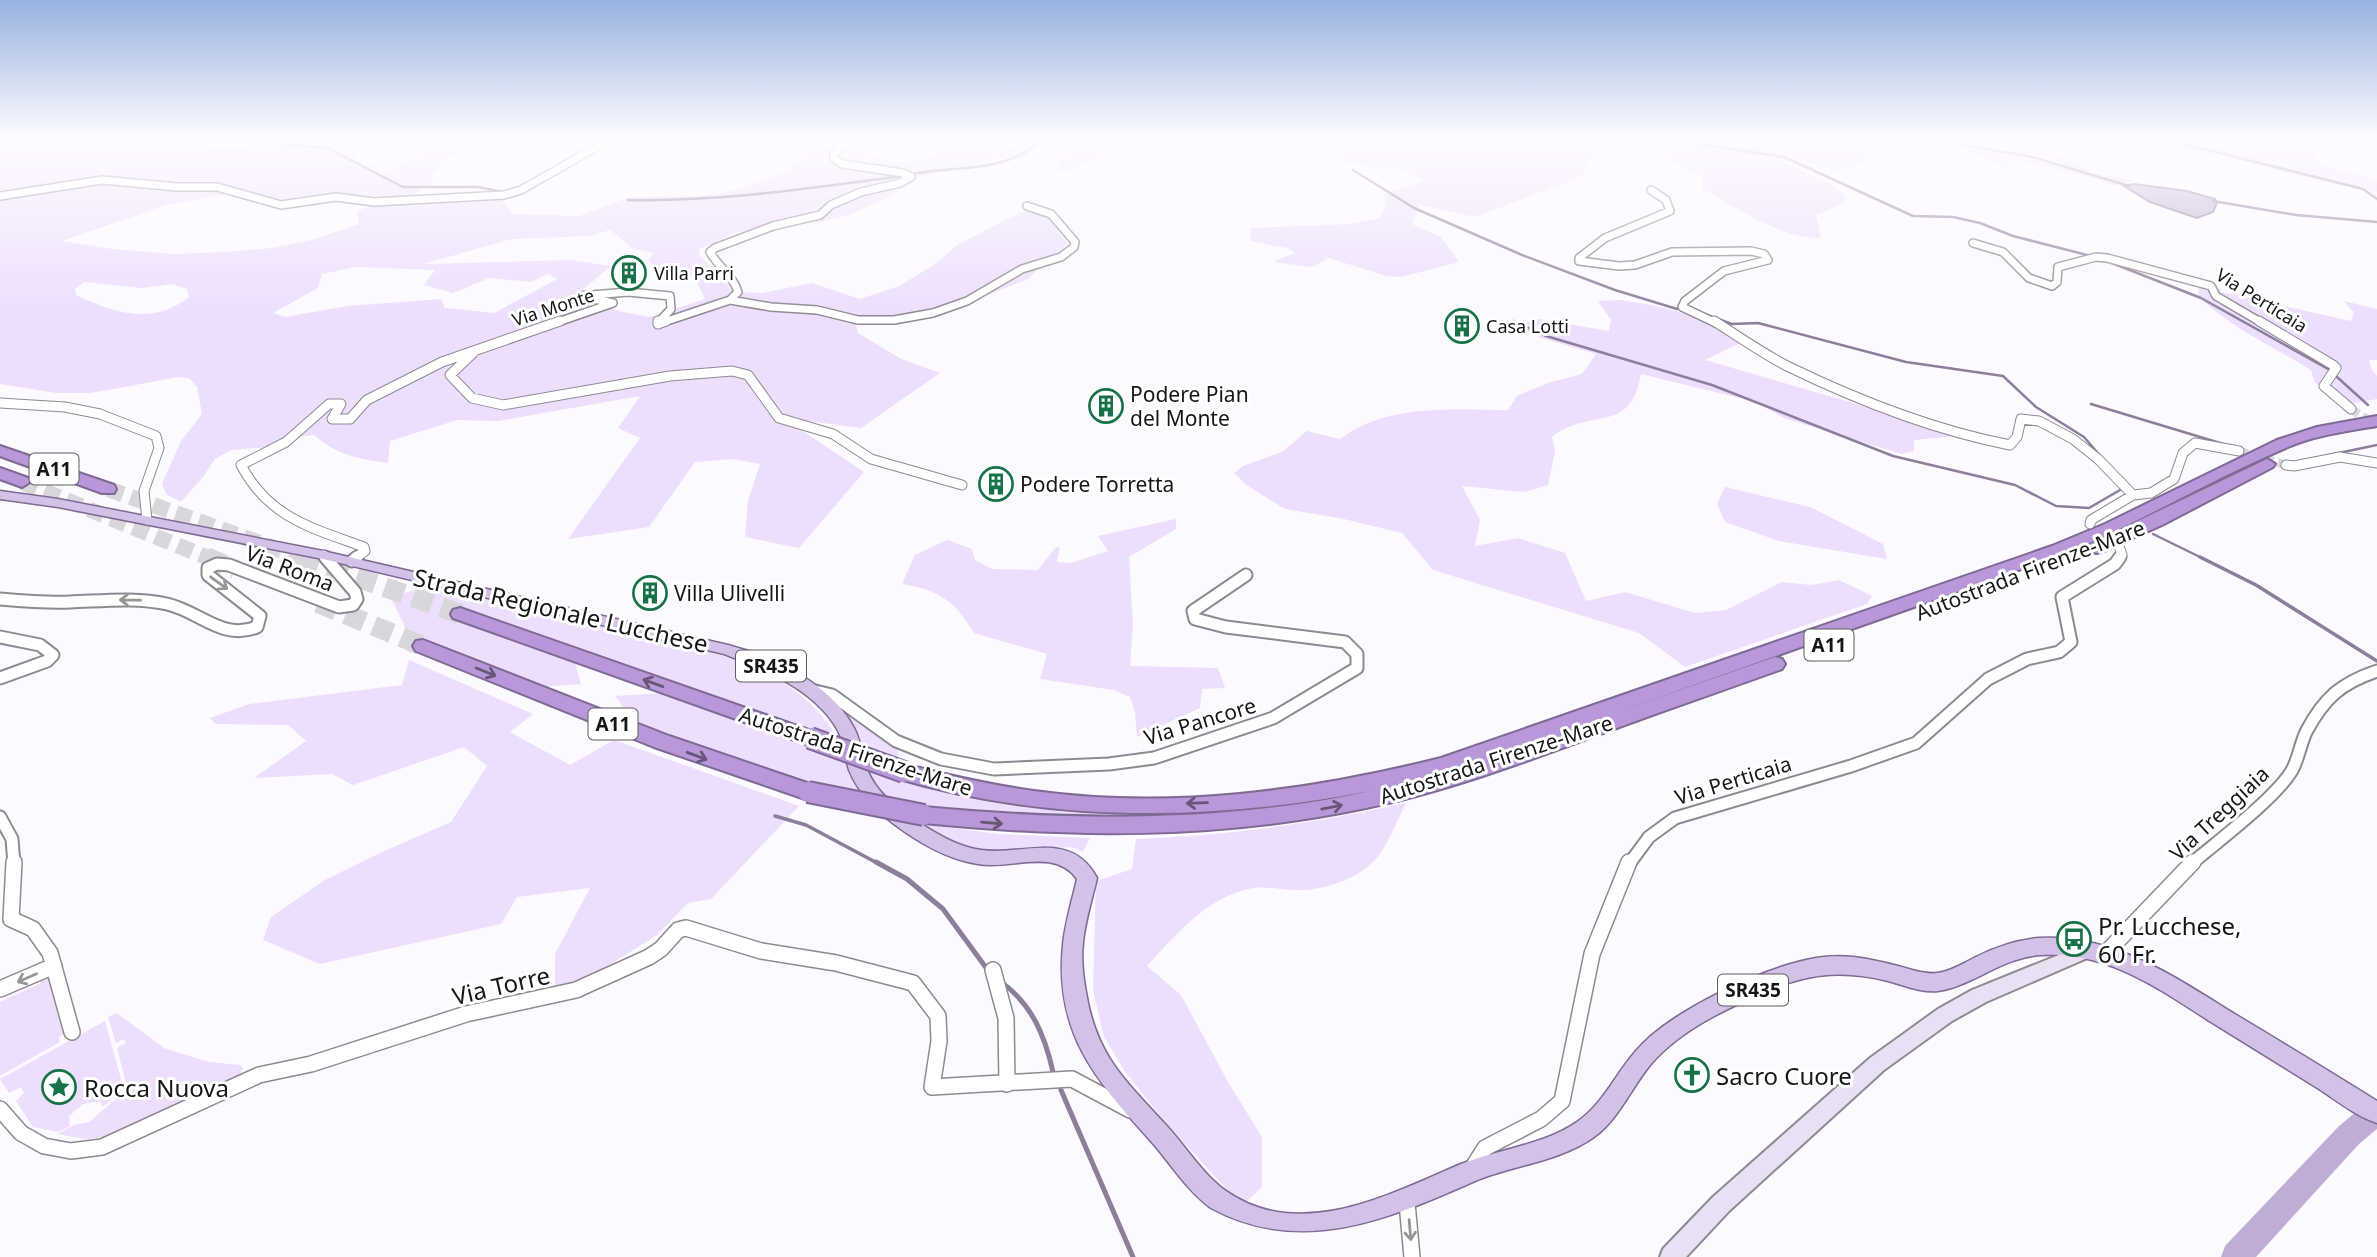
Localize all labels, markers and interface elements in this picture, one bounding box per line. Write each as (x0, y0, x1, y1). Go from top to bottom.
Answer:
building icon: Villa Parri (610, 254, 648, 292)
place label: Villa Parri (654, 261, 734, 285)
street label: Via Perticaia (2212, 262, 2312, 338)
street label: Via Monte (509, 282, 597, 332)
building icon: Casa Lotti (1443, 307, 1481, 345)
place label: Casa Lotti (1486, 314, 1569, 338)
place label: Podere Pian del Monte (1130, 380, 1249, 432)
building icon: Podere Pian del Monte (1087, 387, 1125, 425)
road number: A11 (30, 454, 78, 484)
building icon: Podere Torretta (977, 465, 1015, 503)
place label: Podere Torretta (1020, 470, 1174, 498)
street label: Autostrada Firenze-Mare (1911, 513, 2149, 627)
street label: Via Roma (242, 538, 338, 598)
street label: Strada Regionale Lucchese (411, 560, 711, 660)
building icon: Villa Ulivelli (631, 574, 669, 612)
one-way arrow (209, 576, 228, 590)
place label: Villa Ulivelli (674, 579, 785, 607)
one-way arrow (119, 593, 142, 606)
road number: A11 (1804, 630, 1854, 660)
road number: SR435 (736, 650, 806, 681)
one-way arrow (475, 666, 496, 679)
one-way arrow (642, 676, 664, 688)
street label: Via Pancore (1141, 691, 1259, 751)
street label: Autostrada Firenze-Mare (736, 700, 976, 802)
road number: A11 (588, 708, 638, 740)
street label: Autostrada Firenze-Mare (1376, 708, 1616, 810)
street label: Via Perticaia (1671, 749, 1795, 811)
one-way arrow (686, 751, 708, 763)
street label: Via Treggiaia (2163, 760, 2275, 866)
one-way arrow (1185, 797, 1208, 810)
one-way arrow (1320, 799, 1343, 813)
one-way arrow (980, 817, 1003, 830)
place label: Pr. Lucchese, 60 Fr. (2098, 909, 2242, 970)
bus stop icon: Pr. Lucchese, 60 Fr. (2055, 920, 2093, 958)
street label: Via Torre (449, 958, 553, 1012)
one-way arrow (17, 972, 38, 985)
road number: SR435 (1718, 974, 1788, 1006)
church icon: Sacro Cuore (1673, 1056, 1711, 1094)
place label: Sacro Cuore (1716, 1059, 1852, 1092)
place icon: Rocca Nuova (40, 1068, 78, 1106)
place label: Rocca Nuova (84, 1071, 229, 1104)
one-way arrow (1404, 1218, 1417, 1241)

